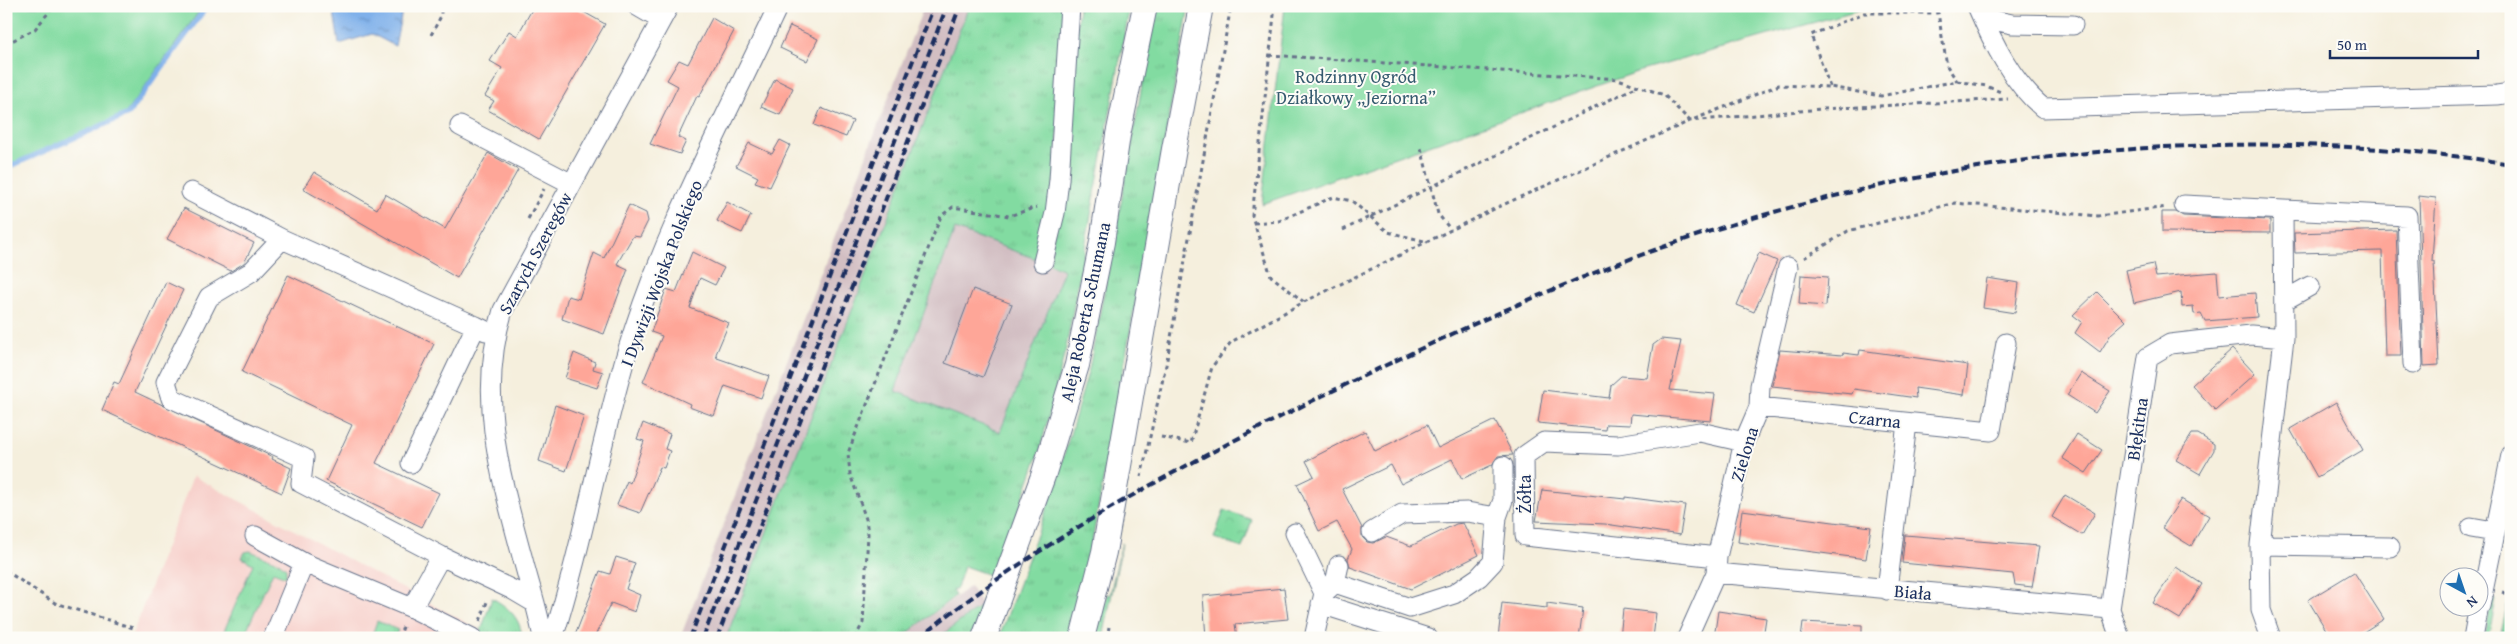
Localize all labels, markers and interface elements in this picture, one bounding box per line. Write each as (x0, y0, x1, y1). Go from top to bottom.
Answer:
scale bar (2330, 28, 2477, 60)
text: 50 m (2337, 34, 2368, 55)
park label: Rodzinny Ogród Działkowy „Jeziorna” (1276, 63, 1436, 111)
street label: I Dywizji Wojska Polskiego (613, 176, 709, 370)
street label: Szarych Szeregów (491, 187, 579, 319)
street label: Aleja Roberta Schumana (1053, 219, 1117, 405)
street label: Błękitna (2119, 395, 2155, 462)
street label: Czarna (1848, 403, 1903, 435)
street label: Zielona (1723, 423, 1765, 485)
street label: Żółta (1511, 474, 1538, 513)
north arrow (2440, 566, 2490, 616)
street label: Biała (1893, 577, 1933, 607)
text: N (2462, 591, 2482, 613)

